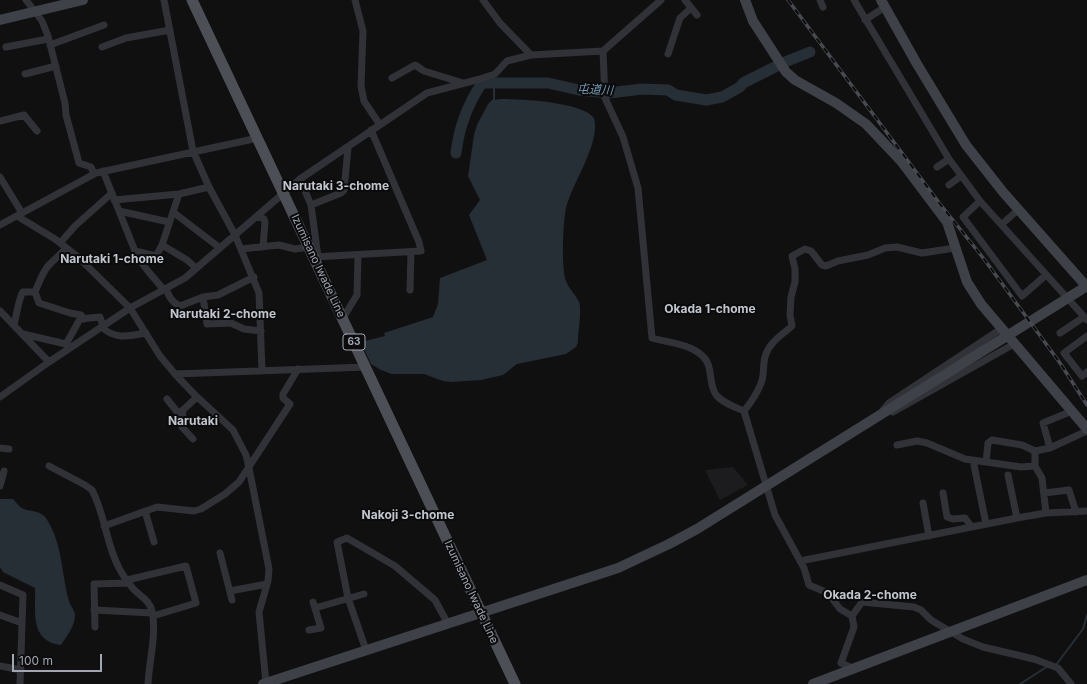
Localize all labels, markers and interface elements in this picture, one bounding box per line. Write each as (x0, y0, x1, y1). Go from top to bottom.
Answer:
water label: 屯道川 (577, 82, 613, 98)
district label: Narutaki 3-chome (283, 179, 389, 193)
street label: Izumisano Iwade Line (288, 212, 348, 320)
district label: Narutaki 1-chome (60, 252, 164, 266)
district label: Okada 1-chome (664, 302, 756, 316)
district label: Narutaki 2-chome (170, 307, 276, 321)
road number: 63 (343, 334, 365, 350)
district label: Narutaki (168, 414, 218, 428)
district label: Nakoji 3-chome (362, 508, 454, 522)
street label: Izumisano Iwade Line (441, 538, 501, 646)
district label: Okada 2-chome (823, 588, 917, 602)
scale bar (14, 646, 104, 672)
text: 100 m (19, 653, 53, 668)

